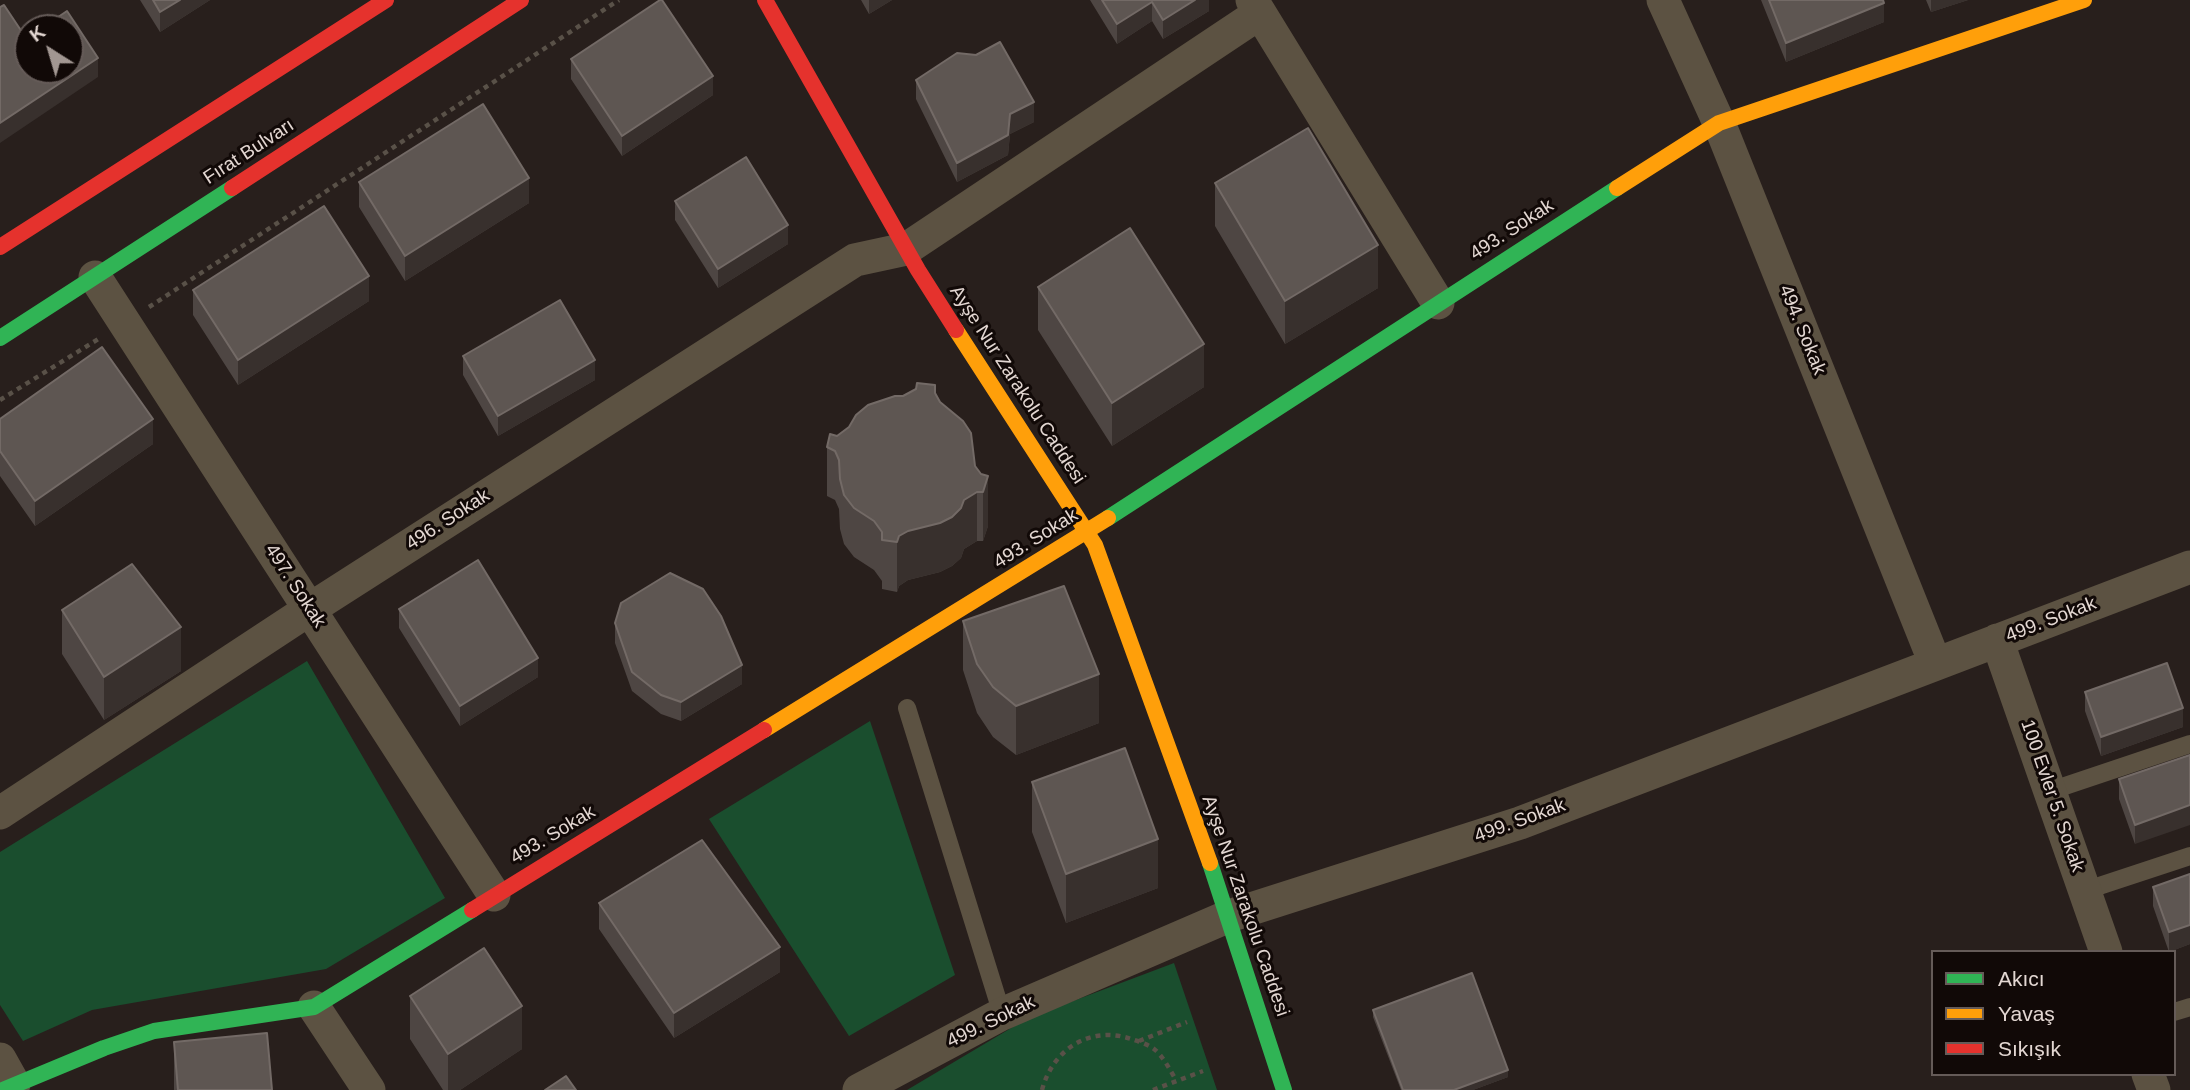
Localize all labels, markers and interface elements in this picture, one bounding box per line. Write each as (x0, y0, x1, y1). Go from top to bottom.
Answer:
north arrow (14, 14, 84, 84)
text: K (25, 21, 49, 46)
street label: Fırat Bulvarı (199, 114, 299, 190)
street label: 493. Sokak (1466, 195, 1558, 265)
street label: Ayşe Nur Zarakolu Caddesi (944, 282, 1090, 488)
street label: 494. Sokak (1774, 282, 1830, 378)
street label: 496. Sokak (402, 485, 494, 555)
street label: 493. Sokak (990, 504, 1082, 574)
street label: 497. Sokak (260, 540, 330, 632)
street label: 499. Sokak (2003, 592, 2099, 648)
street label: 100 Evler 5. Sokak (2015, 717, 2089, 875)
street label: Ayşe Nur Zarakolu Caddesi (1196, 793, 1294, 1019)
street label: 499. Sokak (1471, 794, 1569, 848)
street label: 493. Sokak (506, 801, 600, 869)
legend (1931, 950, 2176, 1076)
text: Akıcı (1998, 967, 2045, 990)
street label: 499. Sokak (943, 991, 1039, 1053)
text: Yavaş (1998, 1002, 2055, 1025)
text: Sıkışık (1998, 1037, 2061, 1060)

